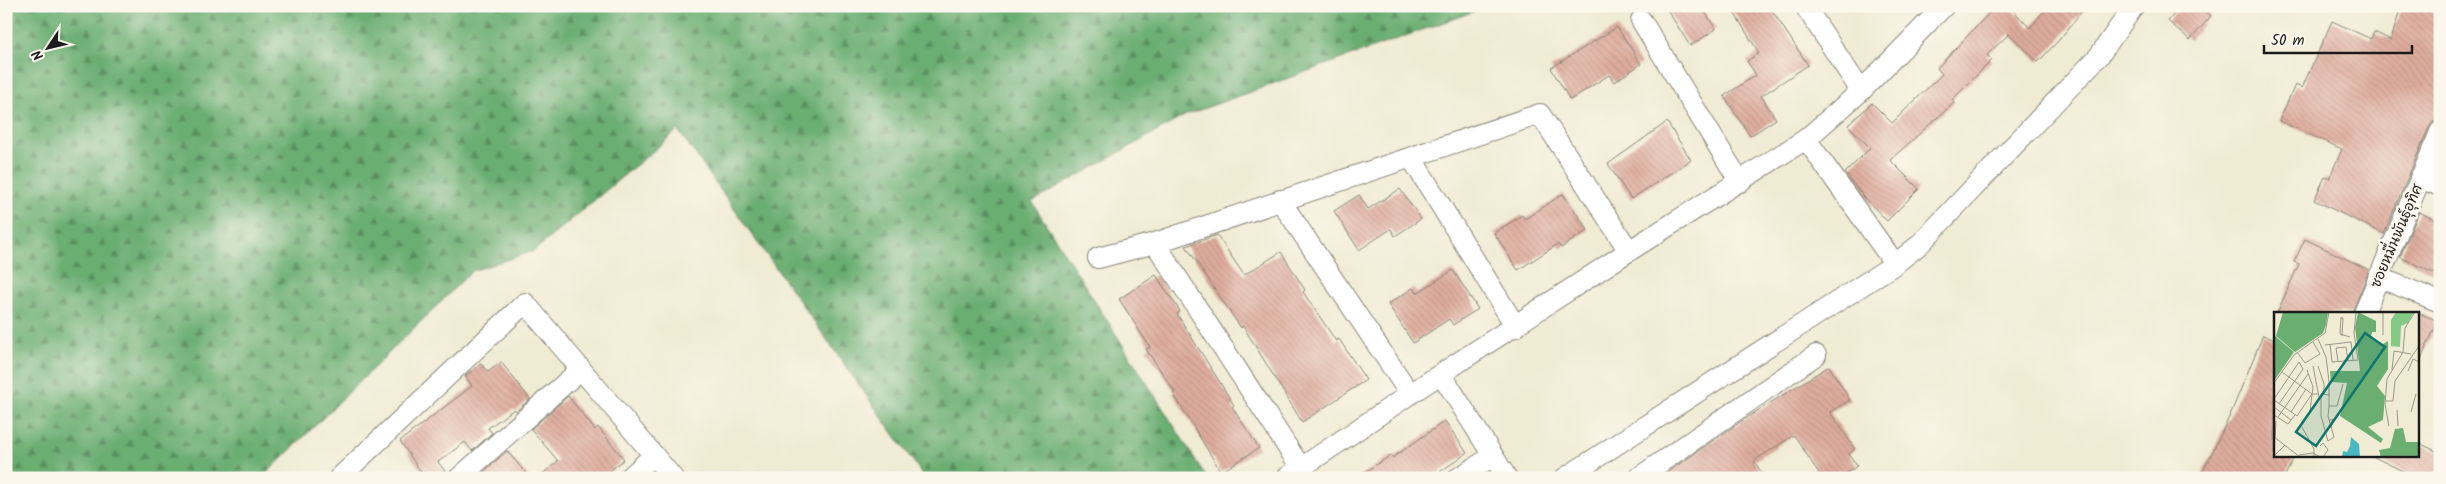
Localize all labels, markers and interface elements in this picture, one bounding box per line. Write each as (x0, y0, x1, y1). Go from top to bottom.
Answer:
north arrow (22, 22, 72, 72)
scale bar (2264, 22, 2411, 54)
text: 50 m (2271, 29, 2305, 53)
text: N (27, 45, 50, 65)
street label: ซอยหมื่นพันธุ์อุทิศ (2363, 179, 2429, 291)
inset map (2274, 312, 2418, 456)

